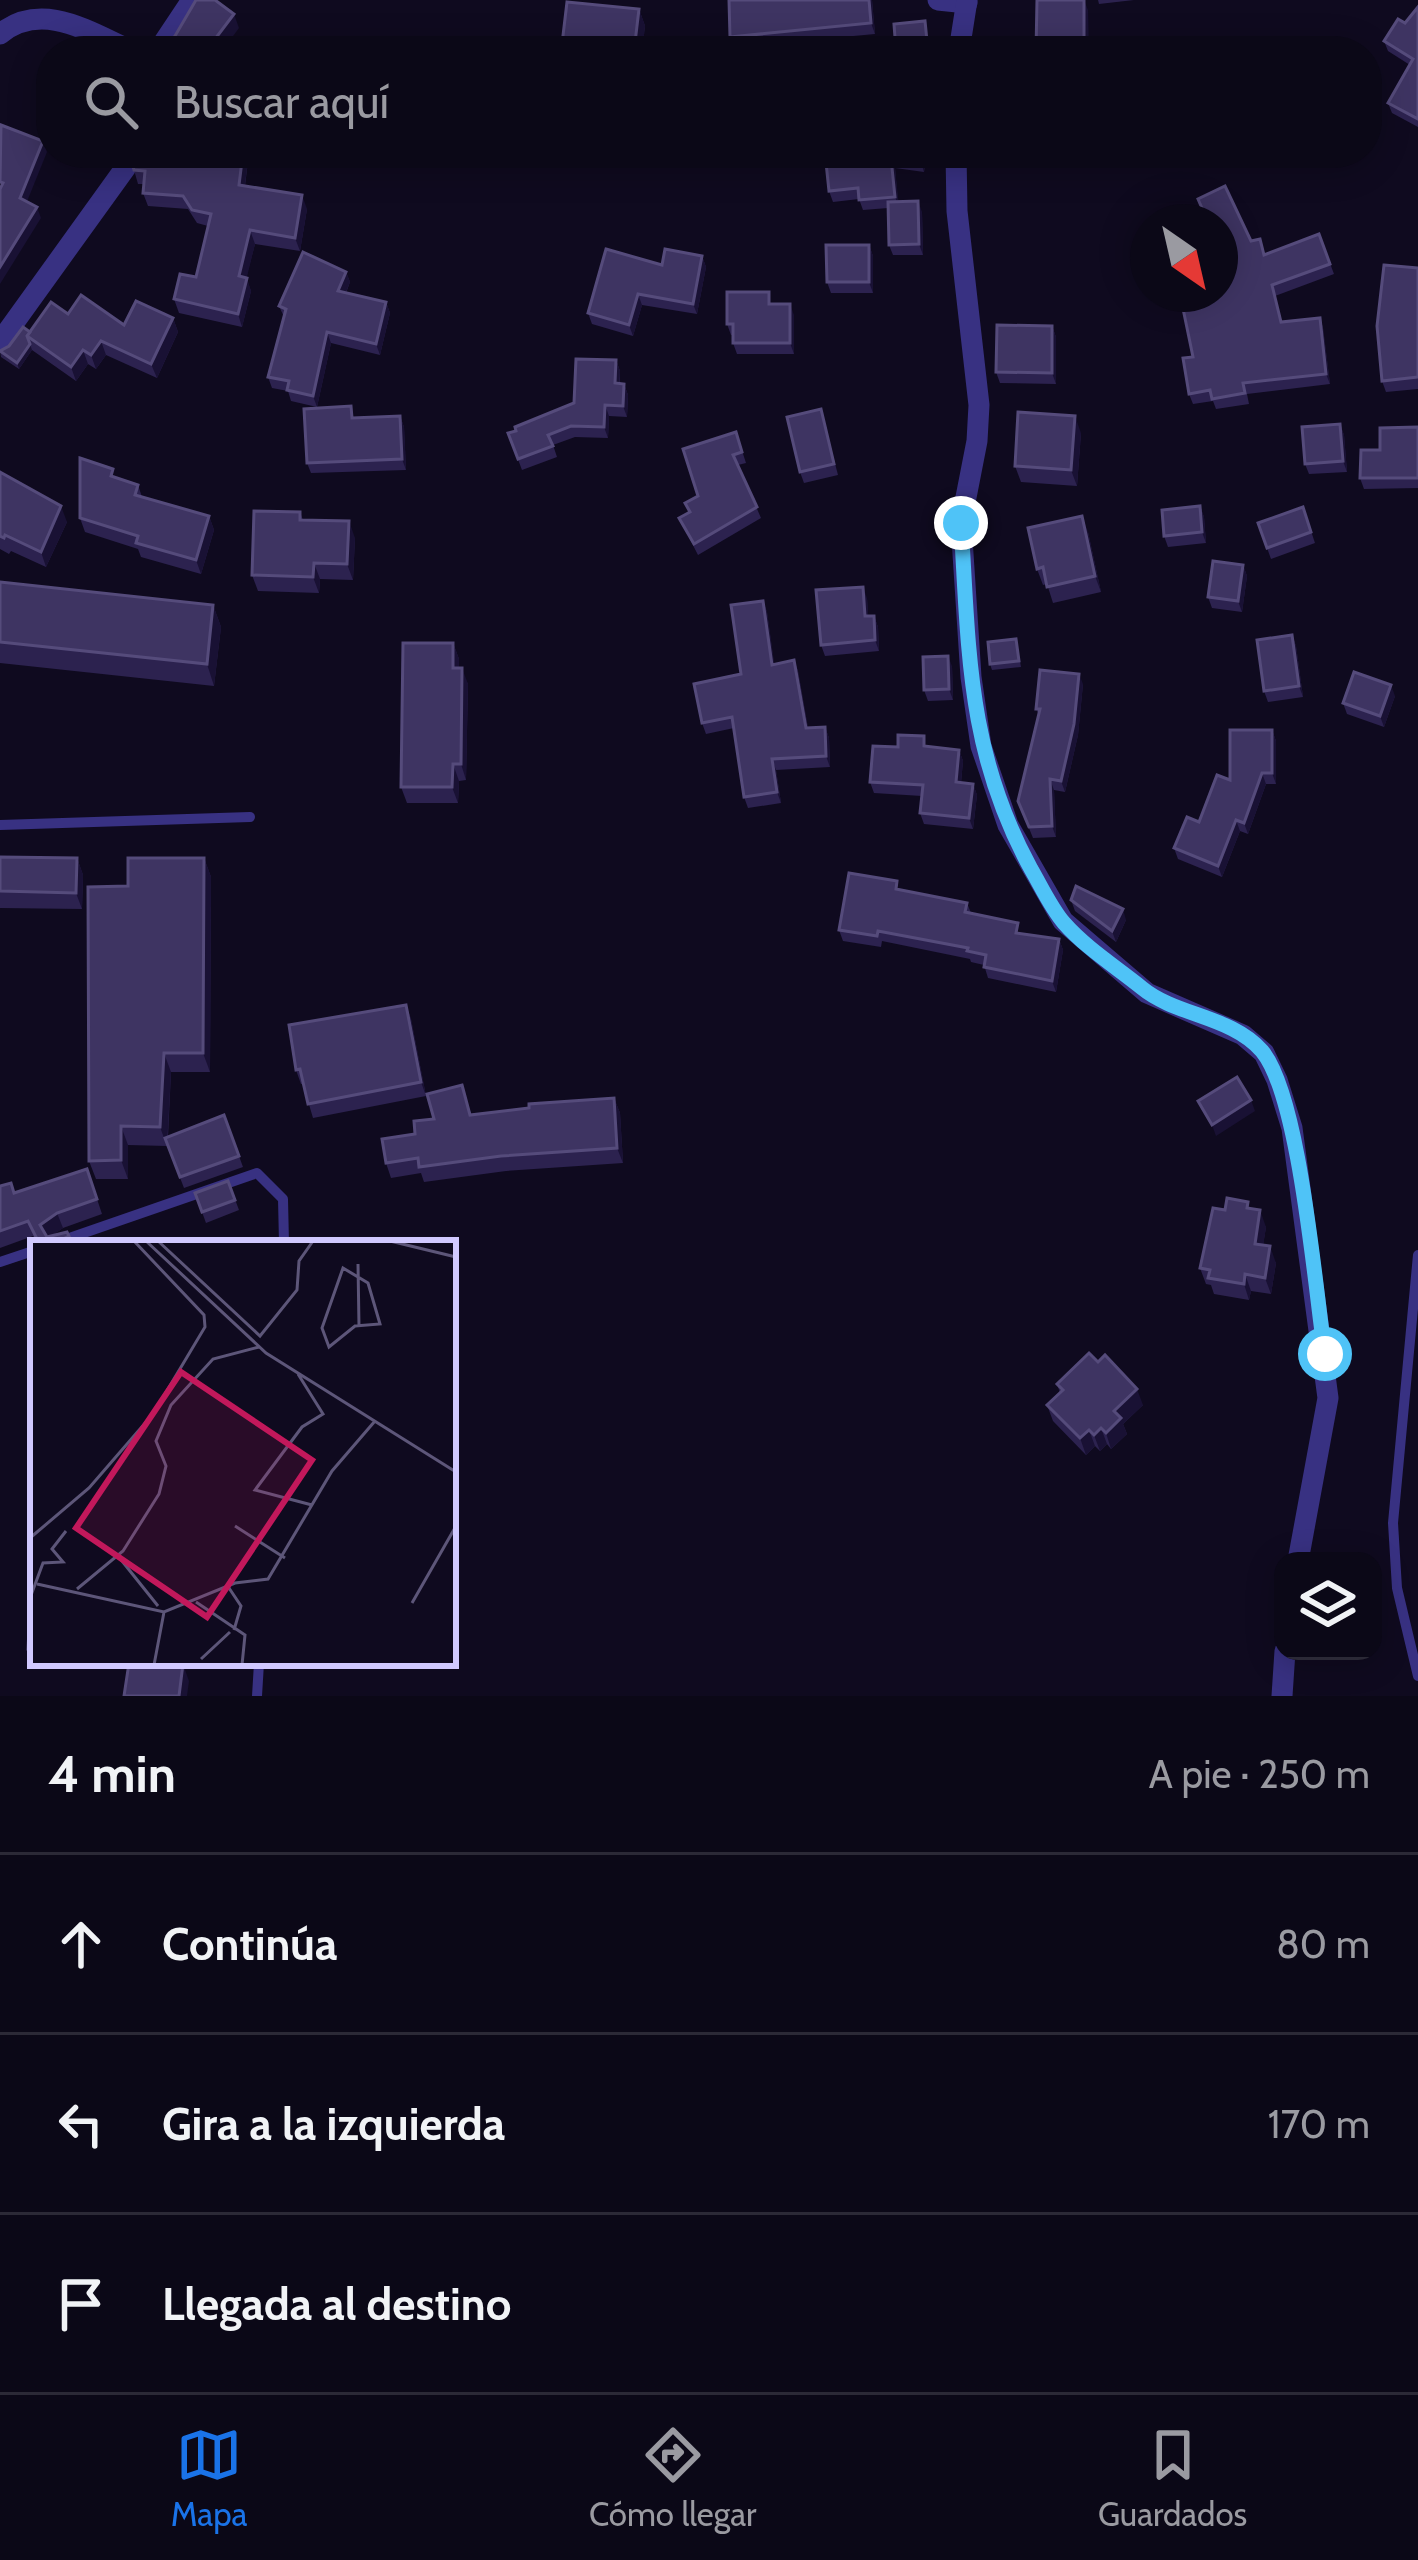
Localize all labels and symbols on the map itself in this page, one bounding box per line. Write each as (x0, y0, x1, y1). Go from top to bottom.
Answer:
north arrow (1130, 204, 1238, 312)
route end (934, 496, 988, 550)
inset map (30, 1240, 456, 1666)
route start (1298, 1327, 1352, 1381)

